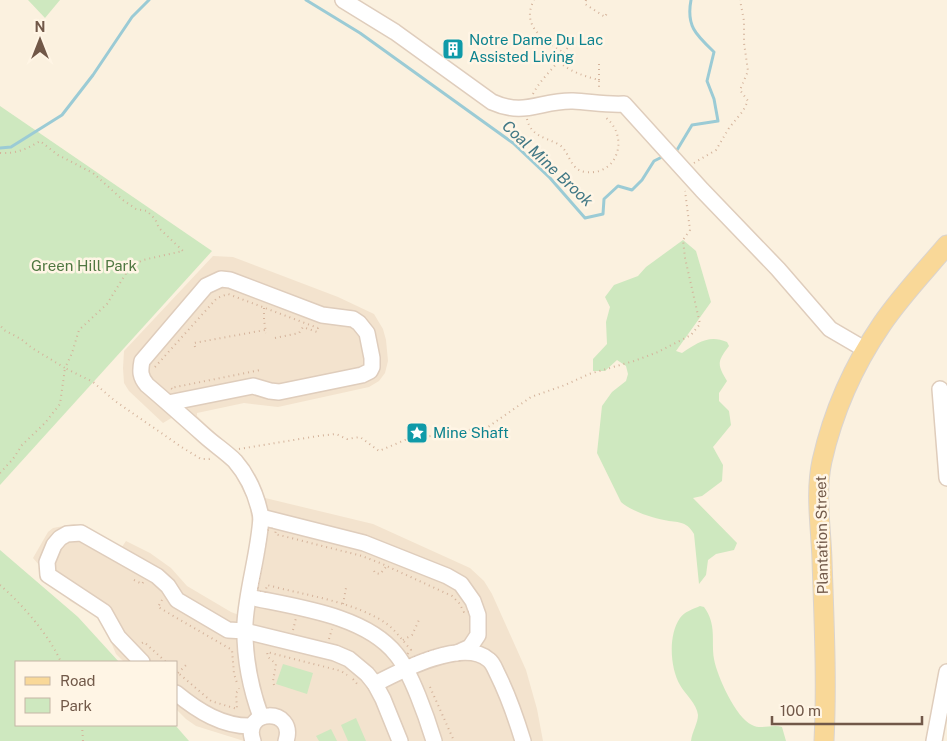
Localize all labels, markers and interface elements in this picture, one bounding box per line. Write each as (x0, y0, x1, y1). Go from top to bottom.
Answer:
north arrow (15, 15, 65, 65)
text: N (35, 19, 45, 35)
place label: Notre Dame Du Lac Assisted Living (469, 31, 603, 65)
building icon: Notre Dame Du Lac Assisted Living (441, 37, 465, 61)
water label: Coal Mine Brook (498, 116, 597, 211)
park label: Green Hill Park (31, 257, 137, 274)
place icon: Mine Shaft (405, 421, 429, 445)
place label: Mine Shaft (433, 424, 509, 441)
street label: Plantation Street (812, 475, 831, 594)
legend (15, 661, 178, 726)
text: Road (60, 672, 96, 689)
scale bar (772, 694, 922, 726)
text: Park (60, 697, 92, 714)
text: 100 m (780, 702, 821, 719)

